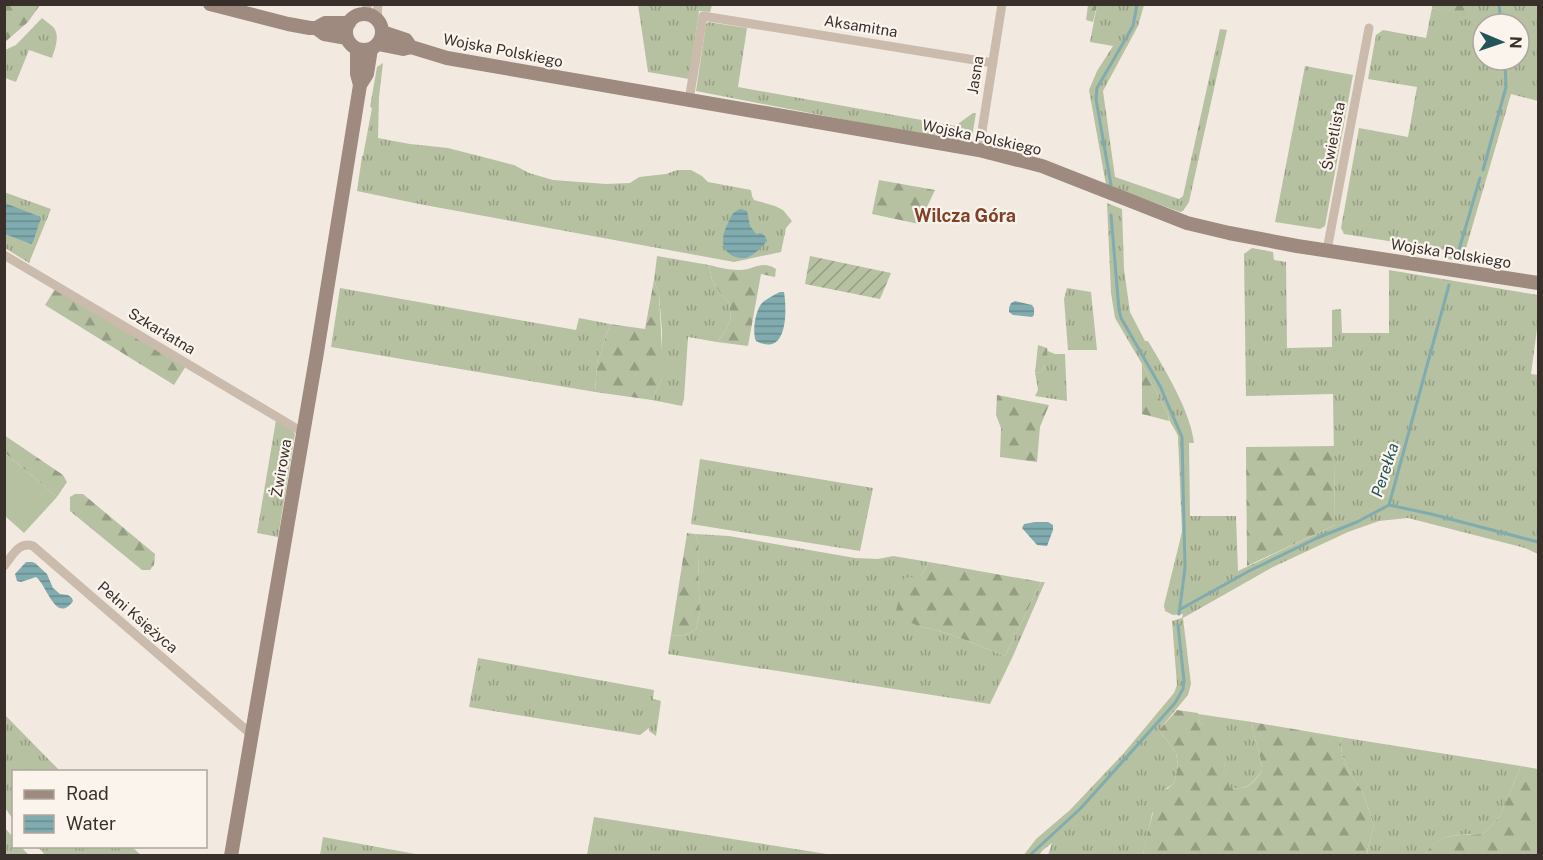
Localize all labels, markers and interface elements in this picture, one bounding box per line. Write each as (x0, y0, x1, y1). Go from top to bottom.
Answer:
street label: Aksamitna (823, 12, 899, 40)
north arrow (1471, 12, 1531, 72)
street label: Wojska Polskiego (442, 30, 564, 70)
text: N (1506, 36, 1525, 49)
street label: Jasna (964, 55, 986, 95)
street label: Świetlista (1317, 100, 1348, 172)
street label: Wojska Polskiego (921, 116, 1043, 158)
district label: Wilcza Góra (914, 205, 1016, 226)
street label: Wojska Polskiego (1390, 235, 1512, 271)
street label: Szkarłatna (125, 304, 199, 358)
street label: Żwirowa (267, 437, 294, 498)
water label: Perełka (1367, 441, 1403, 499)
street label: Pełni Księżyca (95, 578, 181, 656)
legend (12, 770, 207, 848)
text: Road (66, 783, 109, 804)
text: Water (66, 813, 116, 834)

